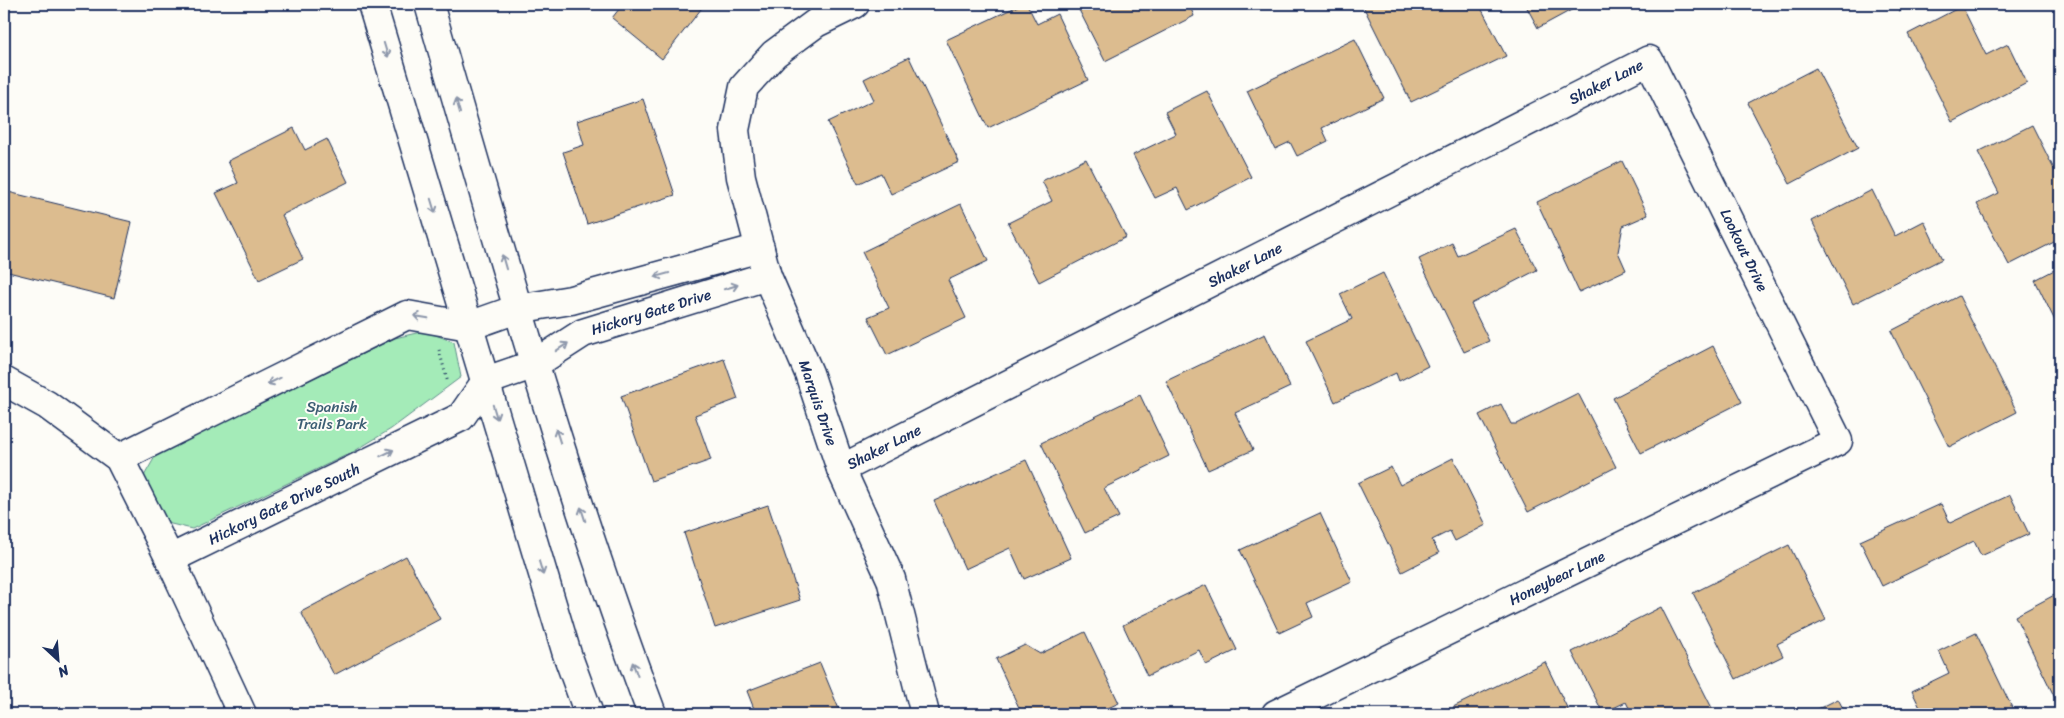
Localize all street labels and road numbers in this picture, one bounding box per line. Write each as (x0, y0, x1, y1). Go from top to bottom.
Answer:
street label: Shaker Lane (1564, 52, 1648, 112)
street label: Lookout Drive (1713, 204, 1775, 296)
street label: Shaker Lane (1203, 235, 1287, 295)
street label: Hickory Gate Drive (588, 281, 714, 343)
street label: Marquis Drive (791, 356, 845, 450)
street label: Shaker Lane (842, 417, 926, 477)
street label: Hickory Gate Drive South (204, 456, 364, 552)
street label: Honeybear Lane (1504, 543, 1610, 613)

